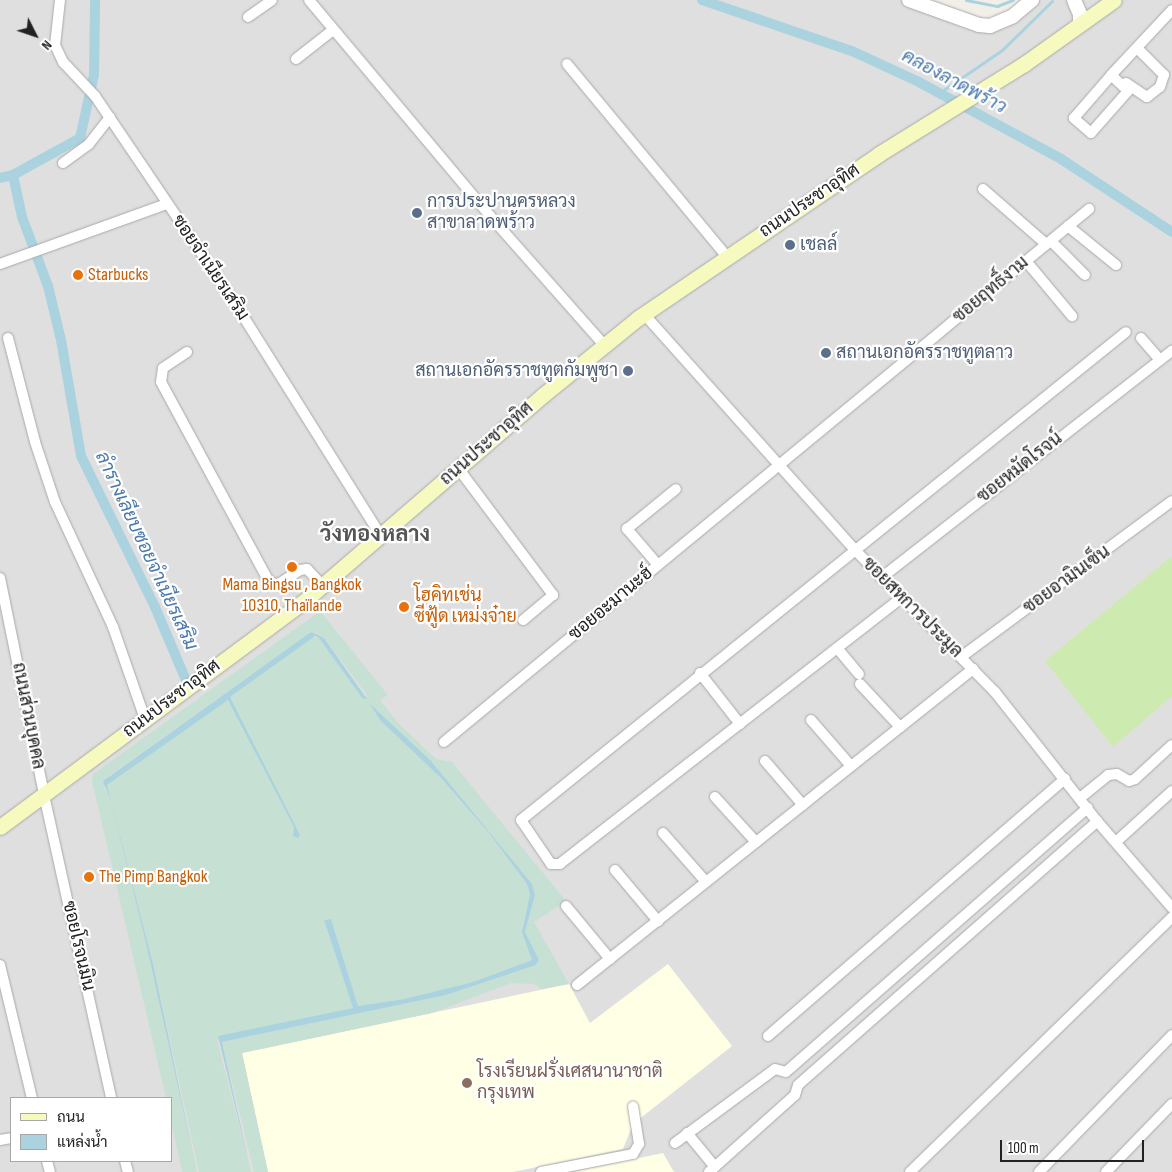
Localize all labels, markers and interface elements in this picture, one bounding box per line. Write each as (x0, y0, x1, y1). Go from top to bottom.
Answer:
north arrow (10, 10, 60, 60)
text: N (38, 37, 56, 54)
water label: คลองลาดพร้าว (898, 45, 1010, 119)
street label: ถนนประชาอุทิศ (756, 160, 864, 242)
place label: การประปานครหลวง สาขาลาดพร้าว (427, 192, 576, 234)
marker: การประปานครหลวง สาขาลาดพร้าว (411, 207, 423, 219)
street label: ซอยจำเนียรเสริม (167, 211, 253, 325)
place label: เชลล์ (800, 234, 837, 256)
marker: เชลล์ (784, 239, 796, 251)
street label: ซอยฤทธิ์งาม (949, 252, 1033, 328)
place label: Starbucks (88, 264, 148, 286)
marker: Starbucks (72, 269, 84, 281)
place label: สถานเอกอัครราชทูตลาว (836, 342, 1013, 364)
marker: สถานเอกอัครราชทูตลาว (820, 347, 832, 359)
place label: สถานเอกอัครราชทูตกัมพูชา (415, 360, 618, 382)
marker: สถานเอกอัครราชทูตกัมพูชา (622, 365, 634, 377)
street label: ถนนประชาอุทิศ (436, 398, 538, 490)
street label: ซอยหมัดโรจน์ (973, 428, 1067, 508)
water label: ลำรางเลียบซอยจำเนียรเสริม (90, 448, 202, 654)
district label: วังทองหลาง (320, 522, 430, 548)
street label: ซอยอามินเซ็น (1019, 541, 1115, 619)
street label: ซอยสหการประมูล (857, 553, 967, 663)
marker: Mama Bingsu , Bangkok 10310, Thaïlande (286, 561, 298, 573)
street label: ซอยอะมานะฮ์ (565, 563, 657, 645)
place label: Mama Bingsu , Bangkok 10310, Thaïlande (222, 575, 362, 618)
place label: โฮคิทเช่น ซีฟู้ด เหม่งจ๋าย (414, 586, 517, 628)
marker: โฮคิทเช่น ซีฟู้ด เหม่งจ๋าย (398, 601, 410, 613)
street label: ถนนประชาอุทิศ (119, 655, 225, 743)
street label: ถนนส่วนบุคคล (7, 661, 49, 771)
place label: The Pimp Bangkok (99, 866, 208, 888)
marker: The Pimp Bangkok (83, 871, 95, 883)
street label: ซอยโรจนมิน (57, 899, 99, 993)
place label: โรงเรียนฝรั่งเศสนานาชาติ กรุงเทพ (477, 1062, 663, 1104)
marker: โรงเรียนฝรั่งเศสนานาชาติ กรุงเทพ (461, 1077, 473, 1089)
legend (10, 1097, 172, 1162)
text: ถนน (57, 1108, 85, 1127)
scale bar (1002, 1130, 1146, 1162)
text: แหล่งน้ำ (57, 1133, 108, 1152)
text: 100 m (1008, 1139, 1039, 1158)

